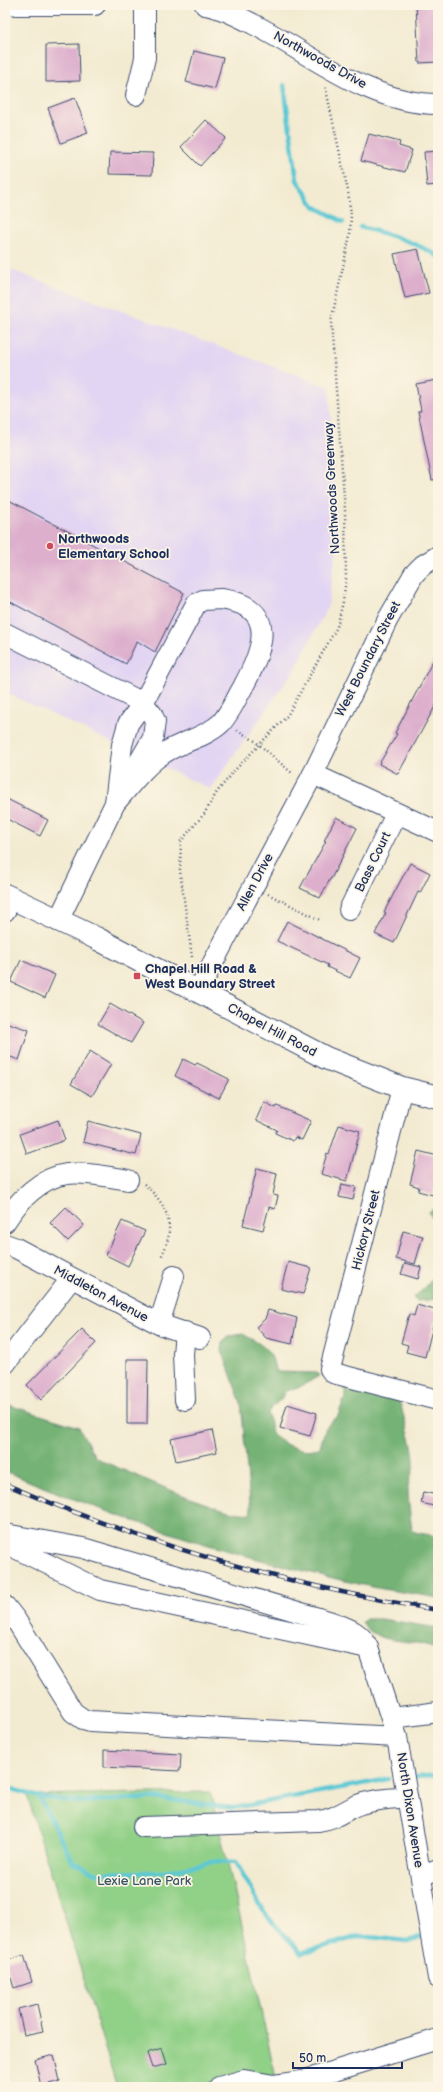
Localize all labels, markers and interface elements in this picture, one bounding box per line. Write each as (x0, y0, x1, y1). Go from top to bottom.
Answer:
street label: Northwoods Drive (270, 28, 370, 92)
street label: Northwoods Greenway (321, 421, 343, 555)
place label: Northwoods Elementary School (58, 531, 169, 562)
marker: Northwoods Elementary School (45, 541, 55, 551)
street label: West Boundary Street (332, 599, 404, 719)
street label: Bass Court (352, 829, 394, 895)
street label: Allen Drive (233, 850, 277, 913)
place label: Chapel Hill Road & West Boundary Street (145, 961, 276, 992)
marker: Chapel Hill Road & West Boundary Street (132, 971, 142, 981)
street label: Chapel Hill Road (225, 1000, 319, 1060)
street label: Hickory Street (348, 1188, 384, 1272)
street label: Middleton Avenue (51, 1262, 151, 1326)
street label: North Dixon Avenue (393, 1751, 427, 1869)
park label: Lexie Lane Park (97, 1873, 192, 1889)
scale bar (293, 2044, 402, 2070)
text: 50 m (299, 2051, 326, 2066)

